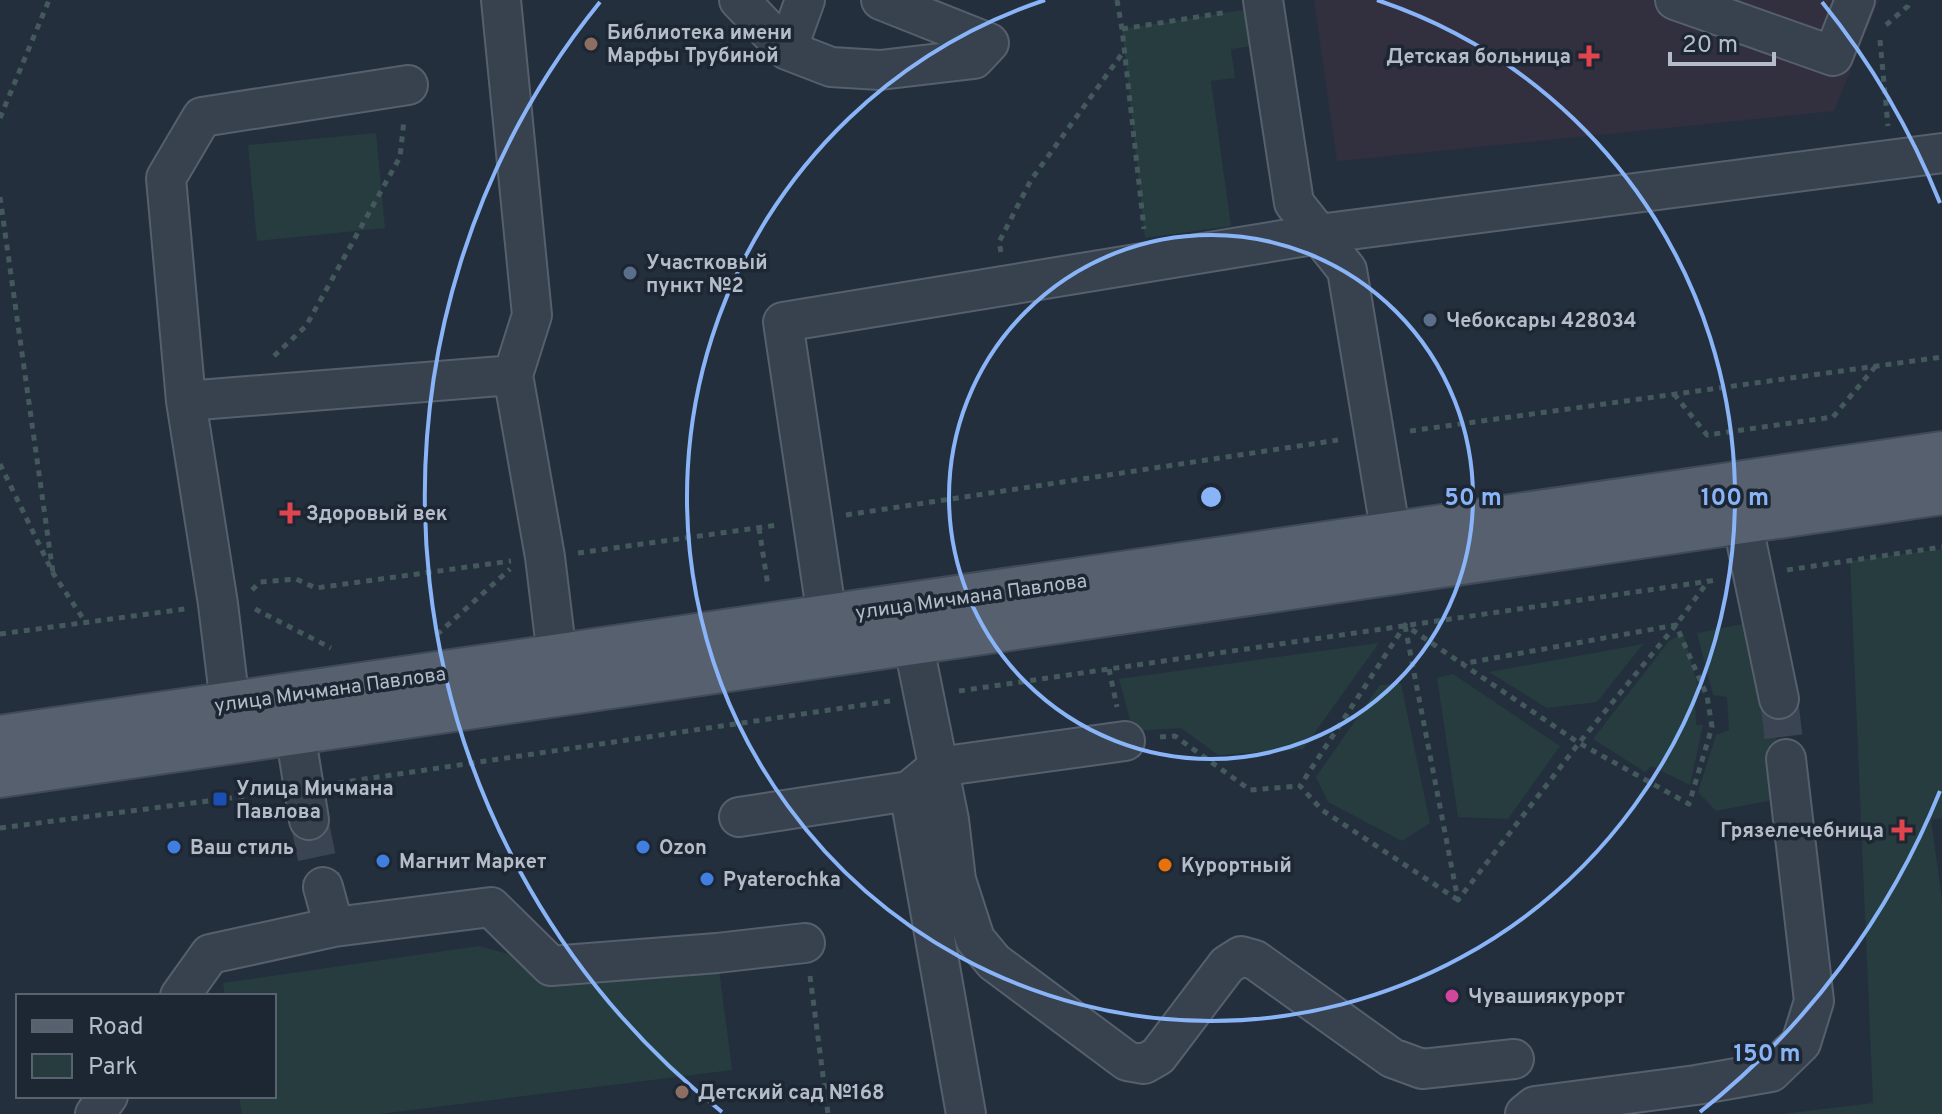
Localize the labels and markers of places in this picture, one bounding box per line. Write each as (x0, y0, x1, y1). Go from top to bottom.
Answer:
place label: Библиотека имени Марфы Трубиной (607, 21, 792, 70)
marker: Библиотека имени Марфы Трубиной (582, 35, 600, 53)
place label: Детская больница (1386, 45, 1571, 71)
marker: Детская больница (1578, 45, 1600, 67)
place label: Участковый пункт №2 (646, 251, 768, 300)
marker: Участковый пункт №2 (621, 264, 639, 282)
place label: Чебоксары 428034 (1446, 309, 1637, 335)
marker: Чебоксары 428034 (1421, 311, 1439, 329)
centre of rings (1197, 483, 1225, 511)
place label: Здоровый век (306, 502, 448, 528)
marker: Здоровый век (281, 504, 299, 522)
place label: Улица Мичмана Павлова (236, 777, 394, 826)
marker: Улица Мичмана Павлова (211, 790, 229, 808)
place label: Грязелечебница (1720, 819, 1884, 845)
marker: Грязелечебница (1891, 819, 1913, 841)
place label: Ваш стиль (190, 836, 294, 862)
place label: Ozon (659, 836, 707, 862)
marker: Ваш стиль (165, 838, 183, 856)
marker: Ozon (634, 838, 652, 856)
place label: Магнит Маркет (399, 850, 547, 876)
marker: Магнит Маркет (374, 852, 392, 870)
place label: Курортный (1181, 854, 1292, 880)
marker: Курортный (1156, 856, 1174, 874)
place label: Pyaterochka (723, 868, 841, 894)
marker: Pyaterochka (698, 870, 716, 888)
place label: Чувашиякурорт (1468, 985, 1625, 1011)
marker: Чувашиякурорт (1443, 987, 1461, 1005)
place label: Детский сад №168 (698, 1081, 885, 1107)
marker: Детский сад №168 (673, 1083, 691, 1101)

